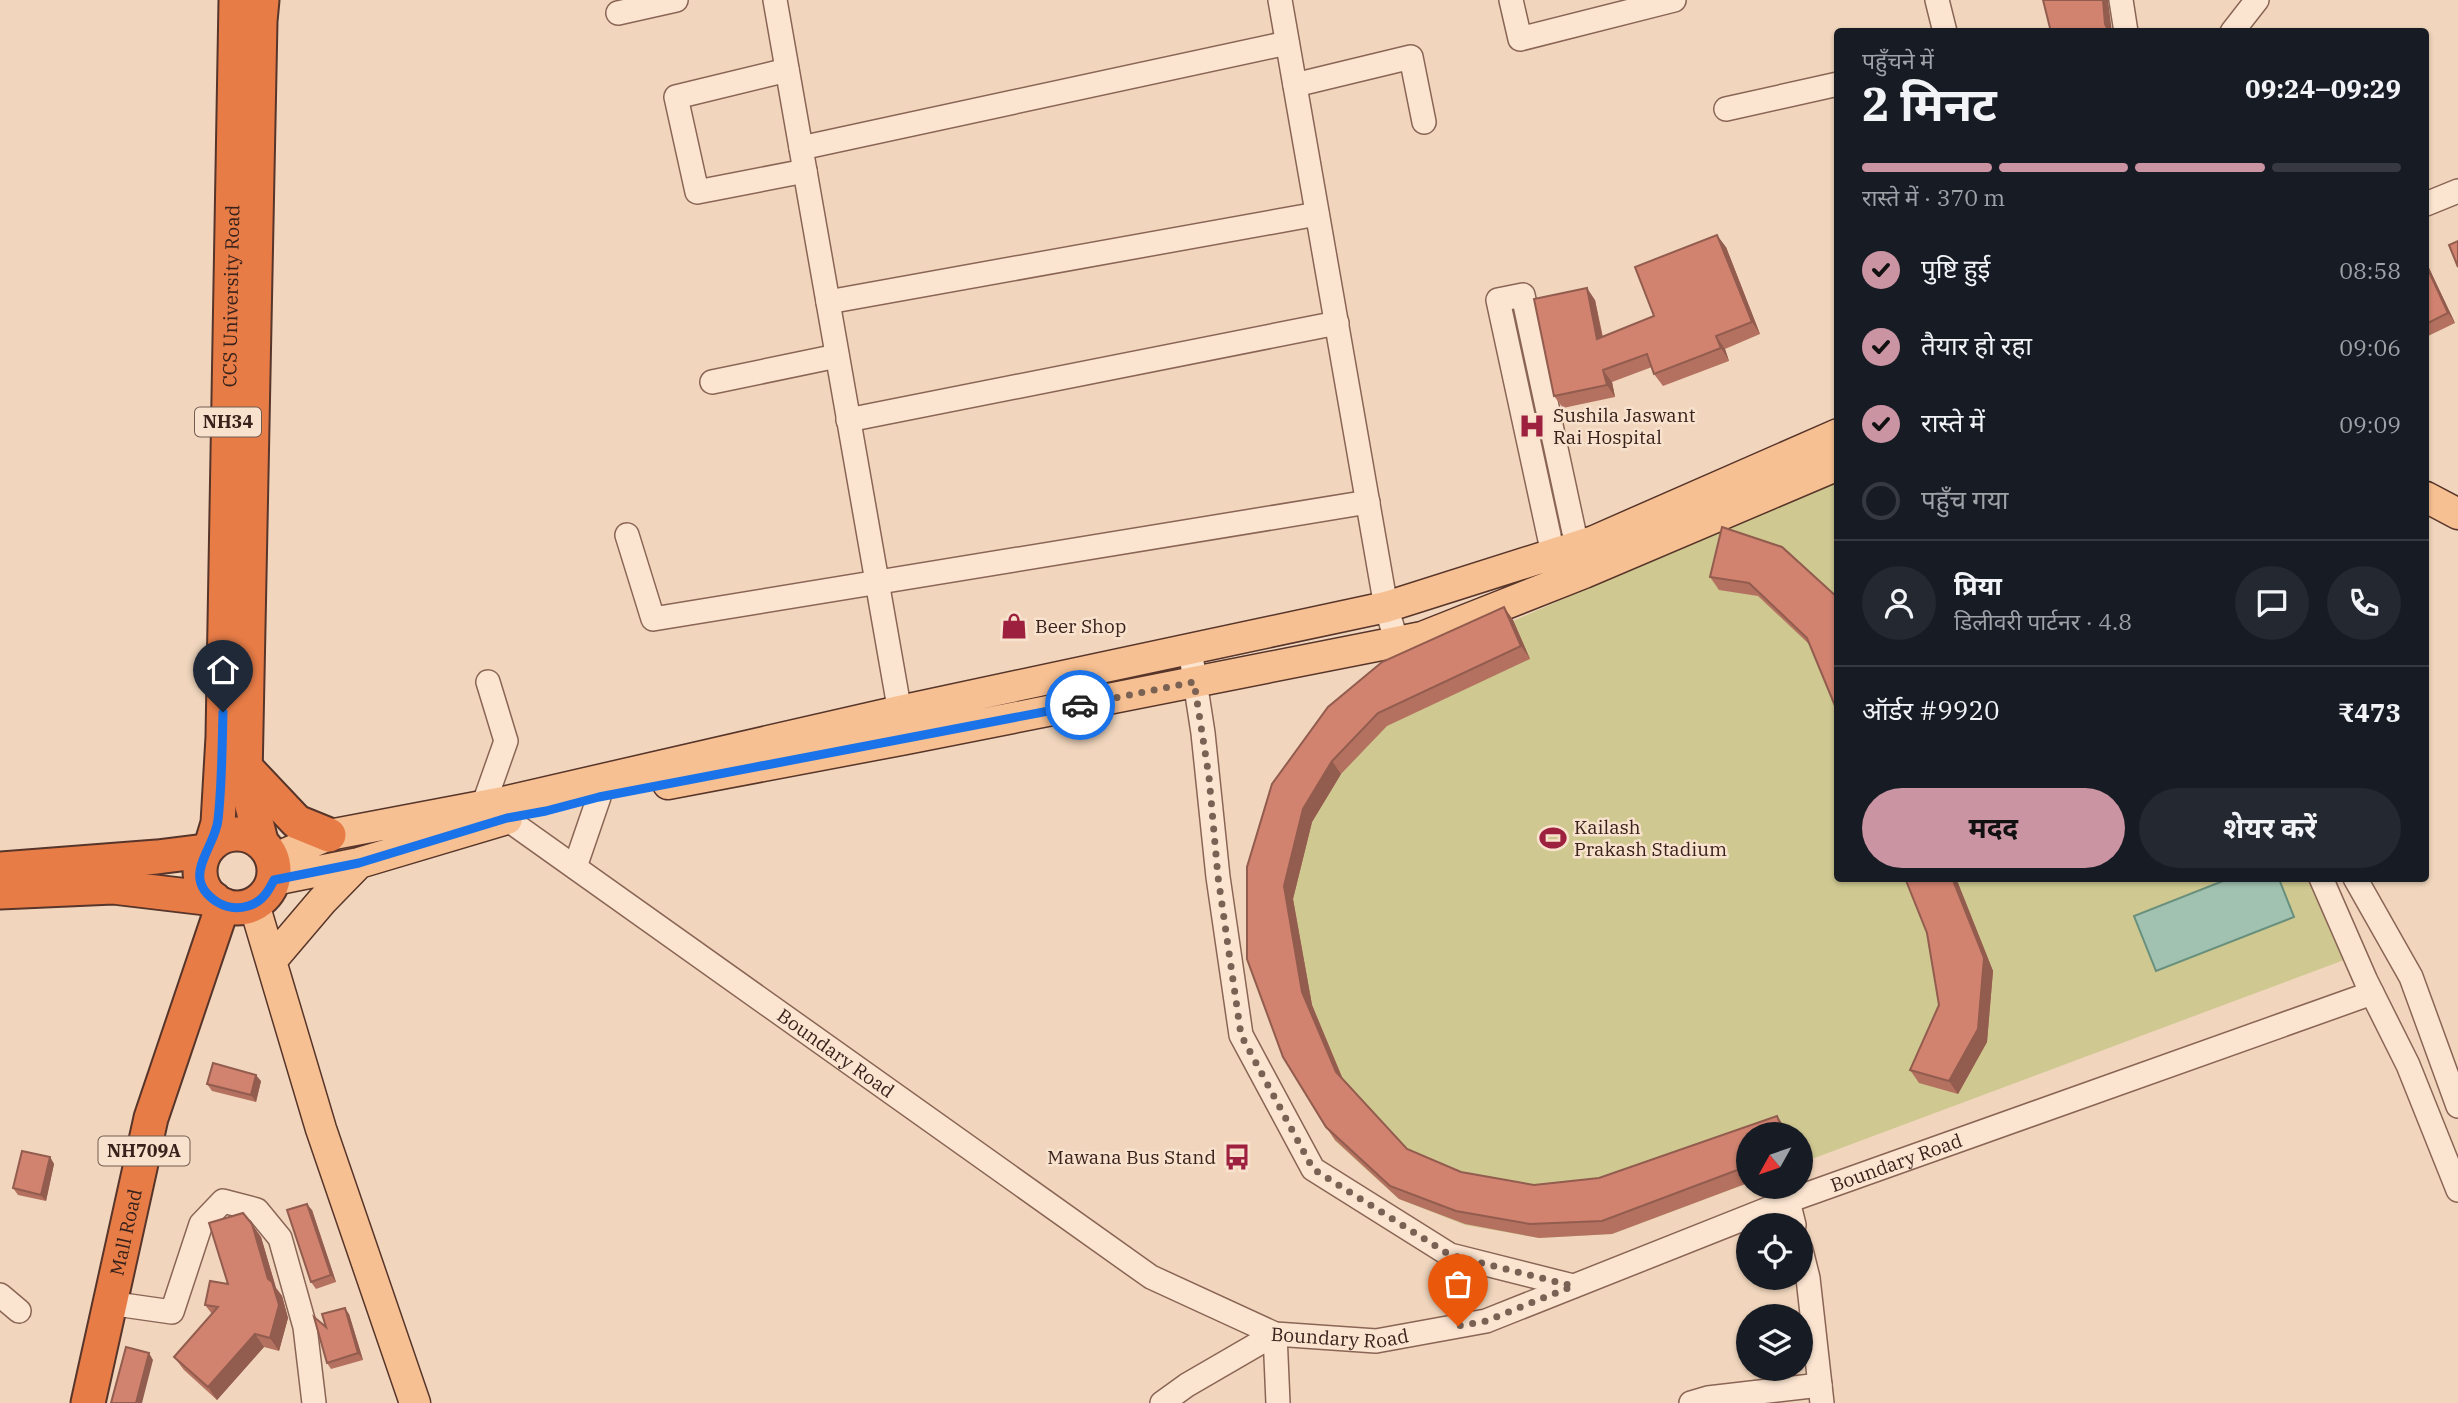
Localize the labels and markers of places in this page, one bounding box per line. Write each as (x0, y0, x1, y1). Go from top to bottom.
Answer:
place label: Sushila Jaswant Rai Hospital (1553, 403, 1696, 449)
hospital icon: Sushila Jaswant Rai Hospital (1517, 411, 1547, 441)
shop icon: Beer Shop (999, 611, 1029, 641)
place label: Beer Shop (1035, 614, 1126, 638)
pin (193, 640, 253, 712)
place label: Kailash Prakash Stadium (1574, 815, 1727, 861)
sports icon: Kailash Prakash Stadium (1538, 823, 1568, 853)
bus stop icon: Mawana Bus Stand (1222, 1142, 1252, 1172)
place label: Mawana Bus Stand (1047, 1145, 1216, 1169)
pin (1428, 1254, 1488, 1326)

